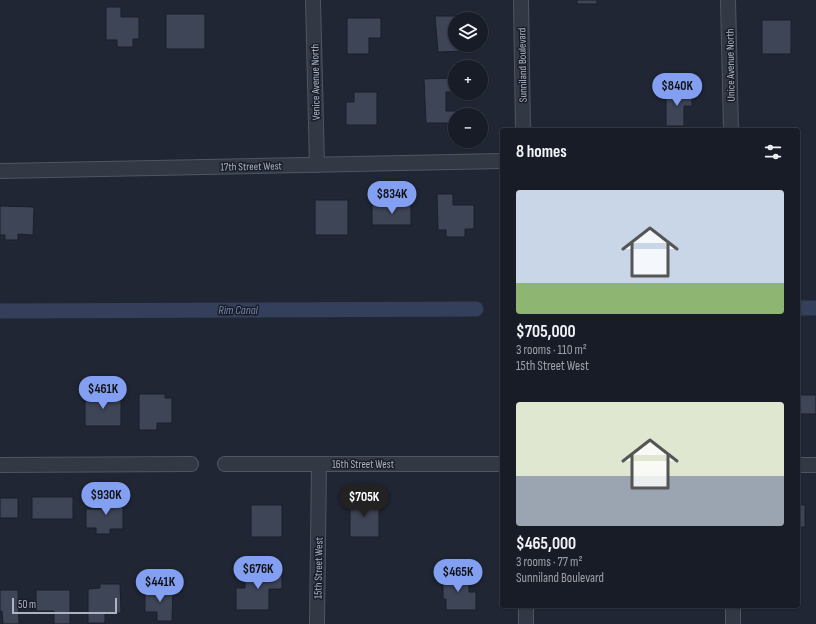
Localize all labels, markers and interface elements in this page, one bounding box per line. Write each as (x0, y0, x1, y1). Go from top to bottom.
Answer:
map controls (448, 12, 488, 148)
button: layers (448, 12, 488, 52)
street label: Sunniland Boulevard (515, 27, 530, 102)
street label: Unice Avenue North (723, 28, 738, 102)
street label: Venice Avenue North (308, 43, 323, 120)
button: + (448, 60, 488, 100)
pin: $840K (649, 73, 705, 107)
text: $840K (661, 78, 693, 94)
button: − (448, 108, 488, 148)
icon: filters (762, 141, 784, 163)
text: 8 homes (516, 142, 567, 162)
street label: 17th Street West (220, 159, 283, 174)
pin: $834K (364, 181, 420, 215)
text: $834K (376, 186, 408, 202)
icon: home (614, 216, 686, 288)
water label: Rim Canal (218, 303, 259, 318)
text: $705,000 (516, 322, 576, 342)
text: 3 rooms · 110 m² (516, 342, 587, 358)
text: 15th Street West (516, 358, 589, 374)
pin: $461K (75, 376, 131, 410)
text: $461K (88, 381, 118, 397)
icon: home (614, 428, 686, 500)
street label: 16th Street West (332, 458, 395, 471)
pin: $930K (78, 482, 134, 516)
pin: $705K (336, 484, 392, 518)
text: $930K (90, 487, 122, 503)
text: $705K (349, 489, 379, 505)
text: $465,000 (516, 534, 576, 554)
street label: 15th Street West (311, 536, 326, 599)
text: 3 rooms · 77 m² (516, 554, 582, 570)
pin: $676K (230, 556, 286, 590)
pin: $465K (430, 559, 486, 593)
text: $676K (243, 561, 273, 577)
text: $465K (443, 564, 473, 580)
pin: $441K (132, 569, 188, 603)
text: Sunniland Boulevard (516, 570, 604, 586)
text: $441K (145, 574, 175, 590)
scale bar (12, 596, 117, 615)
text: 50 m (18, 598, 36, 611)

